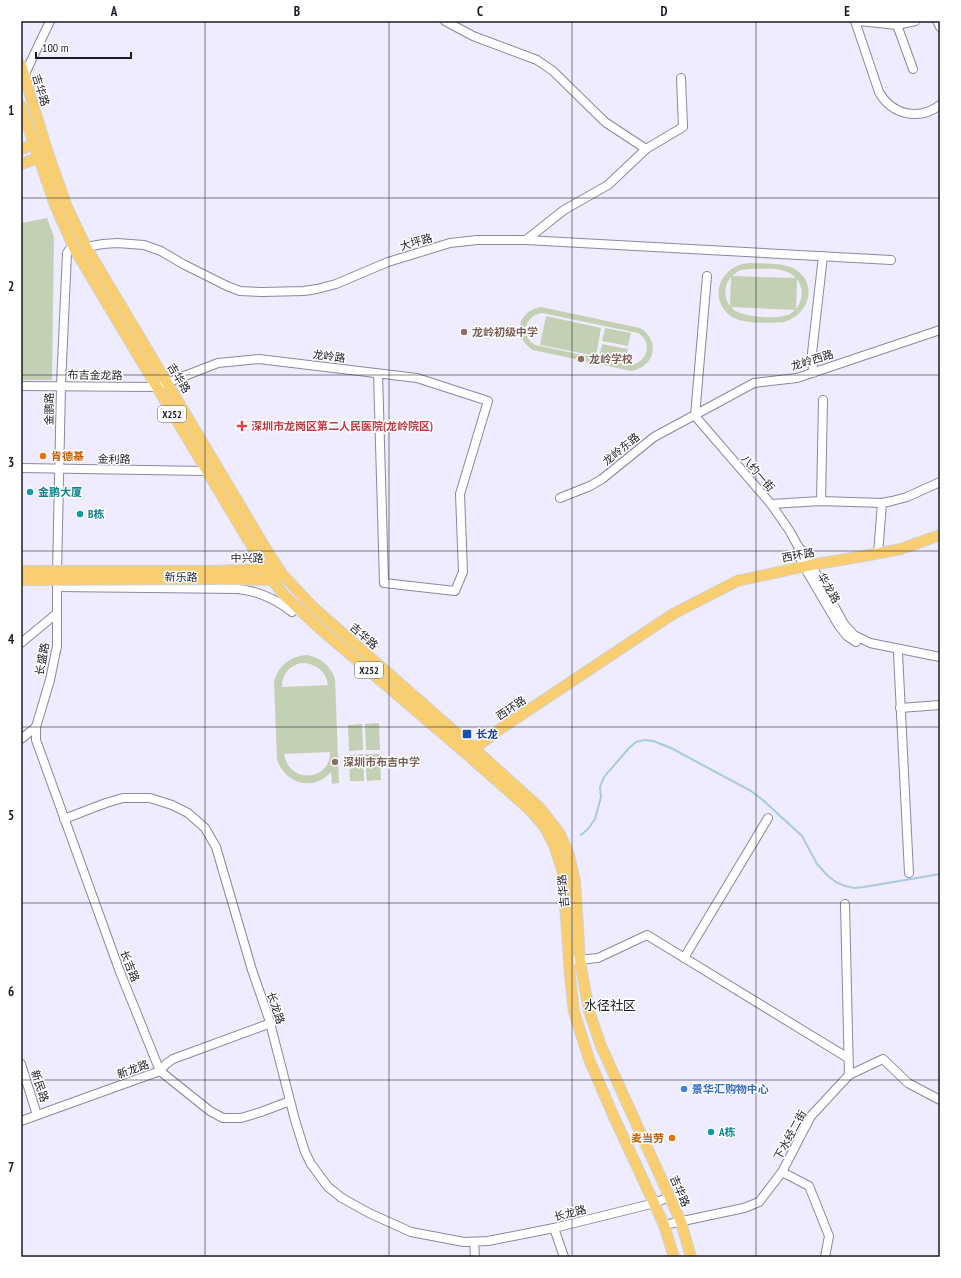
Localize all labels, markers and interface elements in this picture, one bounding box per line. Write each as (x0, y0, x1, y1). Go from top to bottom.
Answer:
text: A (110, 3, 118, 20)
text: B (294, 3, 300, 20)
text: C (477, 3, 483, 20)
text: D (661, 3, 668, 20)
text: E (844, 3, 850, 20)
scale bar (36, 34, 131, 60)
text: 100 m (42, 40, 69, 55)
street label: 吉华路 (29, 72, 53, 108)
text: 1 (8, 102, 14, 119)
street label: 大坪路 (398, 231, 434, 253)
text: 2 (8, 278, 14, 295)
place label: 龙岭初级中学 (472, 325, 538, 339)
marker: 龙岭初级中学 (459, 327, 469, 337)
street label: 龙岭路 (312, 347, 346, 365)
street label: 龙岭西路 (789, 347, 835, 373)
place label: 龙岭学校 (589, 352, 633, 366)
marker: 龙岭学校 (576, 354, 586, 364)
street label: 吉华路 (165, 360, 193, 396)
street label: 布吉金龙路 (67, 368, 123, 382)
street label: 金鹏路 (42, 392, 56, 426)
road number: X252 (158, 406, 186, 422)
place label: 深圳市龙岗区第二人民医院(龙岭院区) (251, 419, 433, 433)
marker: 深圳市龙岗区第二人民医院(龙岭院区) (236, 420, 248, 432)
street label: 龙岭东路 (599, 430, 643, 468)
place label: 肯德基 (51, 449, 84, 463)
marker: 肯德基 (38, 451, 48, 461)
street label: 金利路 (97, 452, 131, 466)
street label: 八约一街 (738, 452, 778, 494)
text: 3 (8, 454, 14, 471)
place label: 金鹏大厦 (38, 485, 82, 499)
marker: 金鹏大厦 (25, 487, 35, 497)
place label: B栋 (88, 507, 104, 521)
marker: B栋 (75, 509, 85, 519)
street label: 西环路 (780, 545, 816, 565)
street label: 中兴路 (231, 551, 264, 565)
street label: 新乐路 (164, 570, 198, 584)
street label: 华龙路 (815, 570, 843, 606)
street label: 吉华路 (347, 620, 381, 652)
text: 4 (8, 631, 15, 648)
street label: 长盛路 (32, 642, 52, 676)
road number: X252 (355, 662, 383, 678)
street label: 西环路 (493, 693, 529, 723)
place label: 长龙 (476, 727, 498, 741)
marker: 长龙 (461, 728, 473, 740)
place label: 深圳市布吉中学 (343, 755, 420, 769)
marker: 深圳市布吉中学 (330, 757, 340, 767)
text: 5 (8, 807, 14, 824)
street label: 吉华路 (554, 874, 572, 908)
street label: 长吉路 (118, 948, 142, 984)
text: 6 (8, 983, 14, 1000)
street label: 长龙路 (264, 990, 288, 1026)
district label: 水径社区 (584, 997, 636, 1014)
street label: 新龙路 (115, 1057, 151, 1081)
street label: 新民路 (28, 1068, 52, 1104)
place label: 景华汇购物中心 (692, 1082, 769, 1096)
marker: 景华汇购物中心 (679, 1084, 689, 1094)
street label: 下水经二街 (771, 1108, 809, 1162)
place label: A栋 (718, 1125, 736, 1139)
marker: A栋 (706, 1127, 716, 1137)
place label: 麦当劳 (631, 1131, 664, 1145)
marker: 麦当劳 (667, 1133, 677, 1143)
text: 7 (8, 1159, 14, 1176)
street label: 吉华路 (667, 1173, 693, 1209)
street label: 长龙路 (552, 1202, 588, 1224)

